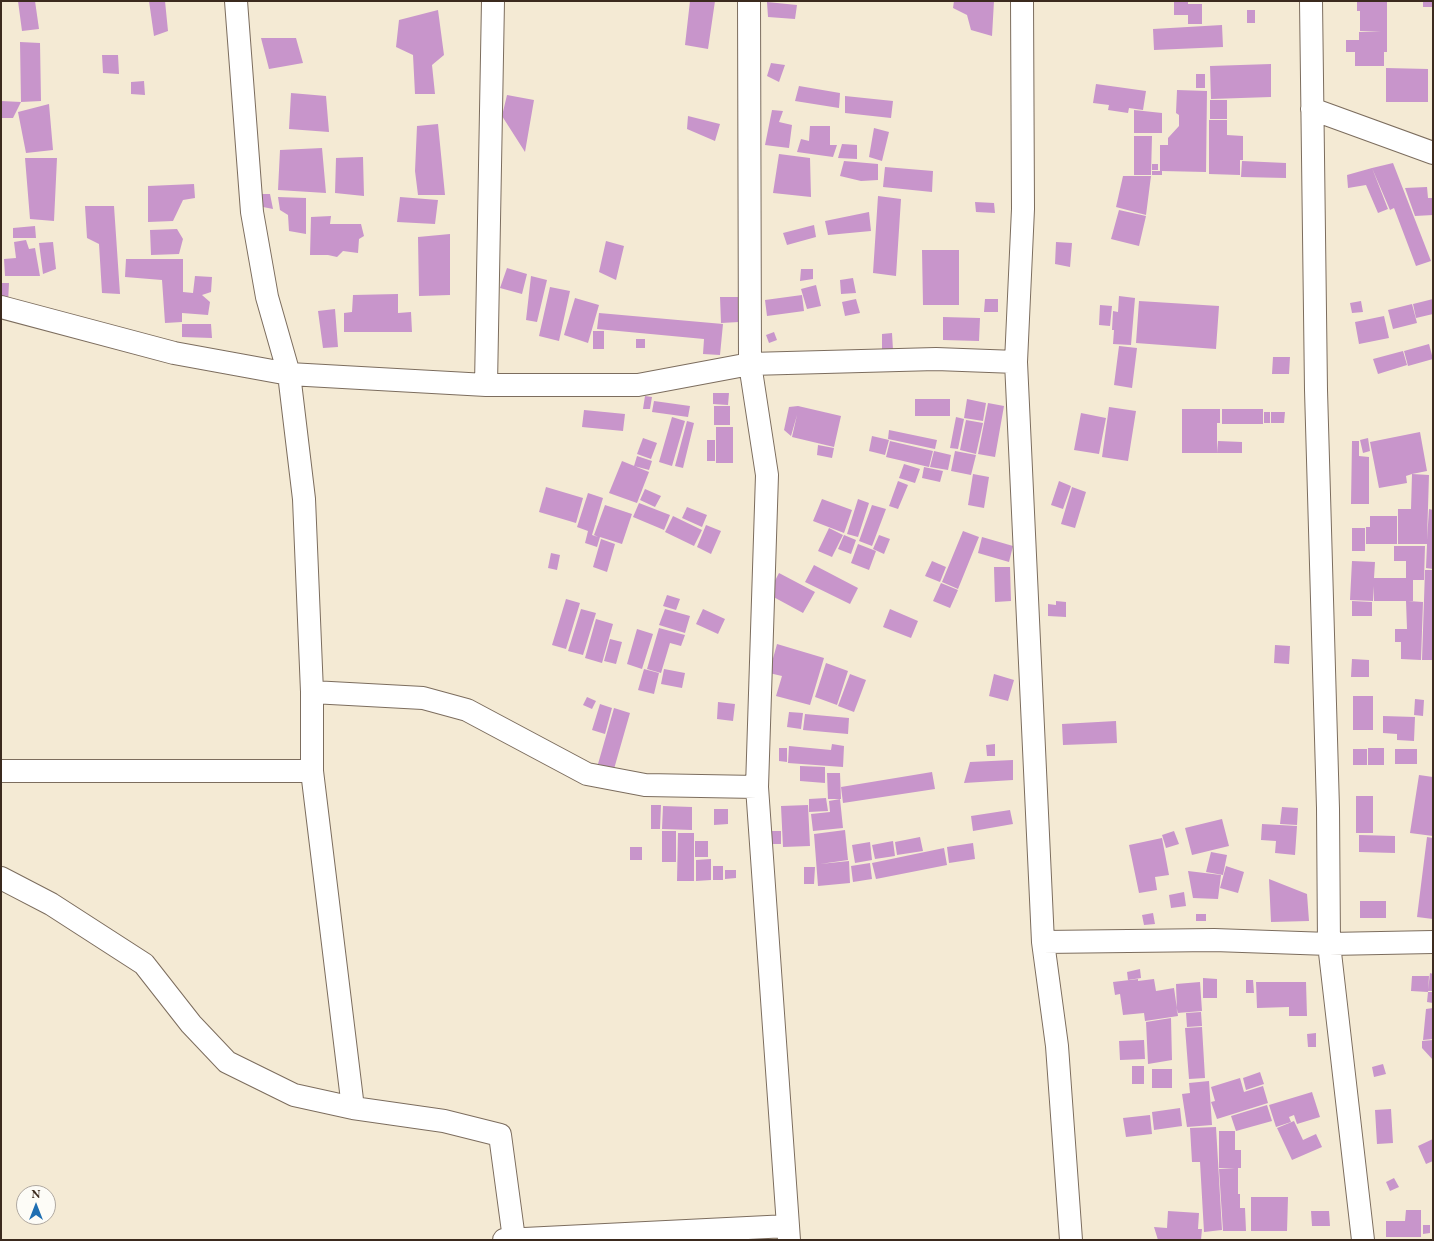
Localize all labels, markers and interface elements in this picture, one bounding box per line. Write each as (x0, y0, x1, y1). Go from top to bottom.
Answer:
north arrow (16, 1185, 56, 1225)
text: N (32, 1187, 40, 1201)

